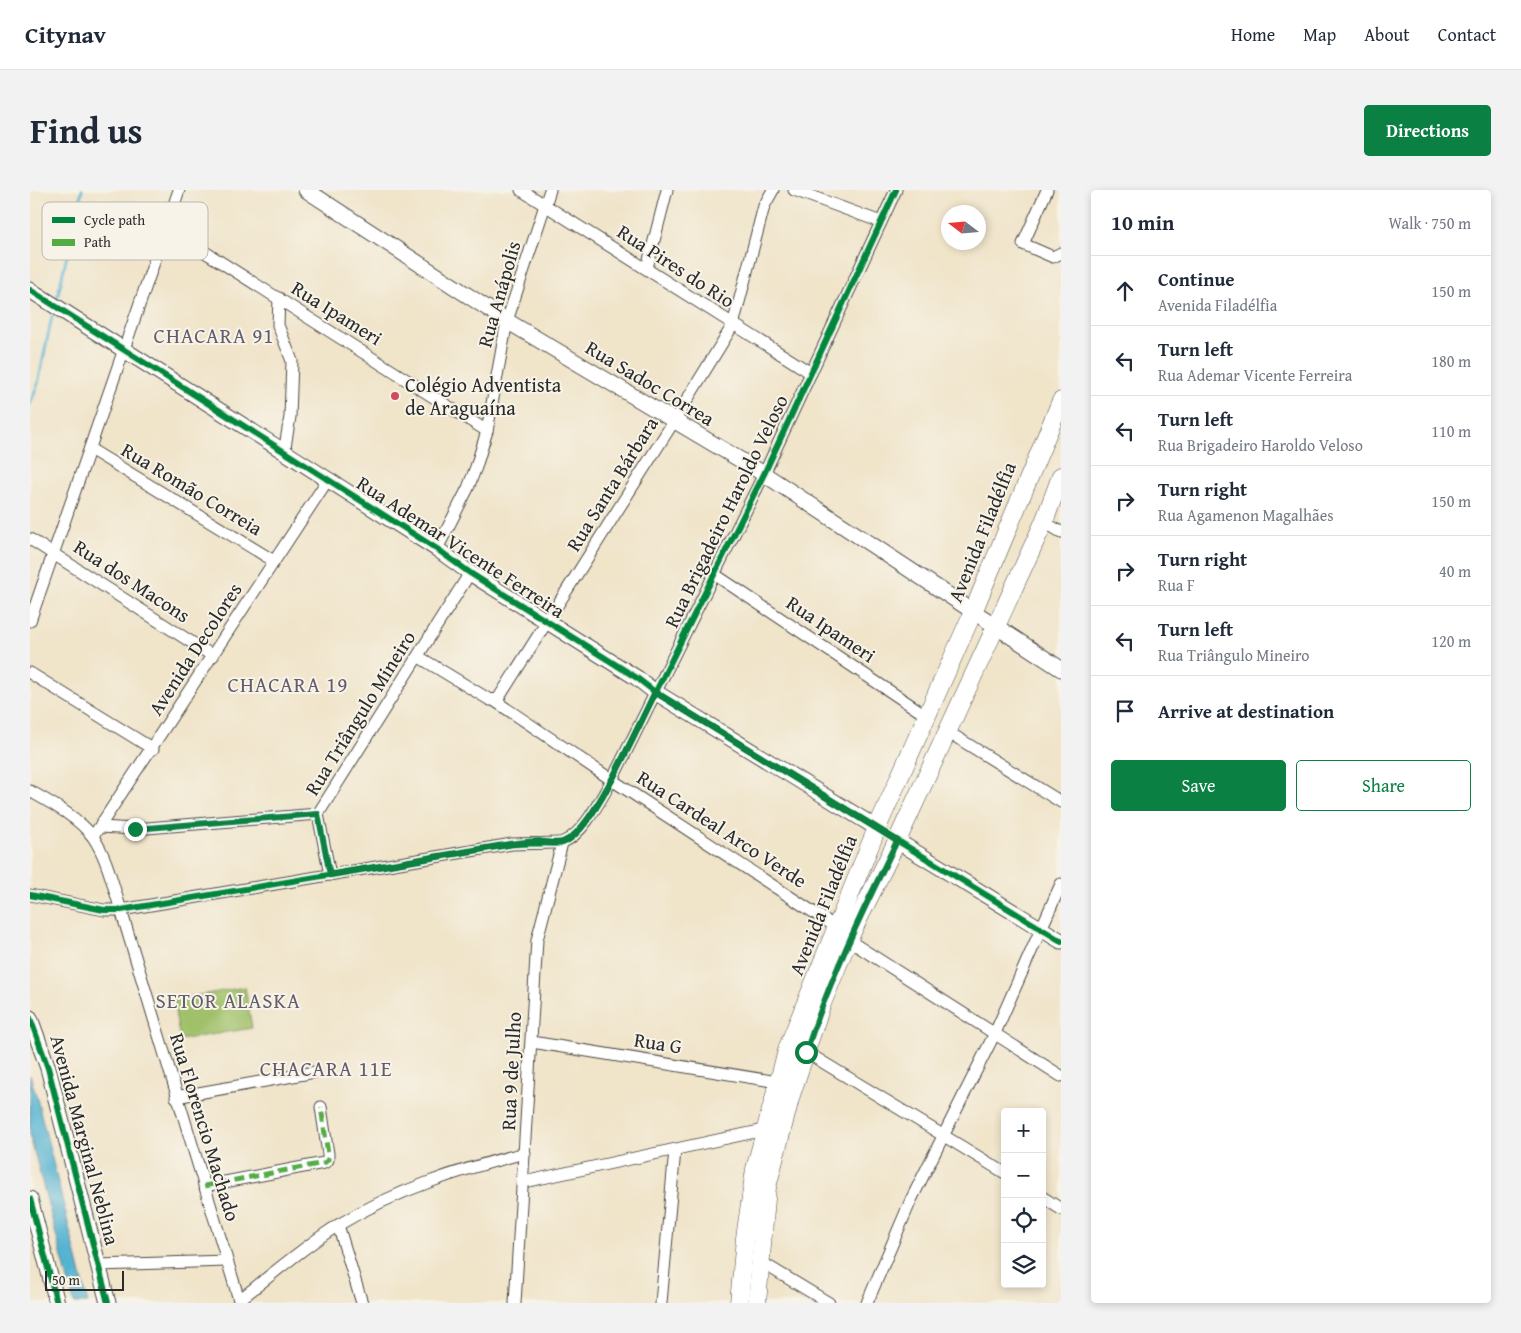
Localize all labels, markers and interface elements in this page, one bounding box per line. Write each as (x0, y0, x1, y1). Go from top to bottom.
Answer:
text: Citynav (25, 17, 106, 52)
text: Home (1231, 21, 1275, 48)
text: Map (1303, 21, 1336, 48)
text: About (1364, 21, 1410, 48)
text: Contact (1438, 21, 1496, 48)
text: Find us (30, 105, 143, 156)
button: Directions (1364, 105, 1491, 156)
legend (42, 202, 208, 260)
north arrow (941, 205, 986, 250)
text: 10 min (1111, 207, 1174, 238)
text: Cycle path (84, 210, 145, 230)
text: Walk · 750 m (1388, 211, 1471, 235)
street label: Rua Pires do Rio (612, 217, 741, 314)
text: Path (84, 232, 111, 252)
street label: Rua Anápolis (470, 237, 528, 350)
text: Continue (1158, 265, 1235, 293)
street label: Rua Ipameri (286, 273, 389, 352)
icon: ahead (1111, 277, 1139, 305)
text: 150 m (1431, 279, 1471, 303)
text: Avenida Filadélfia (1158, 293, 1277, 317)
district label: CHACARA 91 (154, 320, 274, 351)
street label: Rua Sadoc Correa (580, 333, 721, 433)
text: Turn left (1158, 335, 1233, 363)
icon: left (1111, 347, 1139, 375)
text: 180 m (1431, 349, 1471, 373)
text: Rua Ademar Vicente Ferreira (1158, 363, 1352, 387)
place label: Colégio Adventista de Araguaína (405, 370, 562, 422)
street label: Rua Brigadeiro Haroldo Veloso (656, 389, 795, 632)
marker: Colégio Adventista de Araguaína (389, 390, 401, 402)
text: Turn left (1158, 405, 1233, 433)
street label: Rua Santa Bárbara (559, 410, 665, 557)
icon: left (1111, 417, 1139, 445)
text: 110 m (1431, 419, 1471, 443)
text: Rua Brigadeiro Haroldo Veloso (1158, 433, 1363, 457)
street label: Rua Romão Correia (116, 435, 269, 542)
street label: Avenida Filadélfia (940, 457, 1023, 606)
street label: Rua Ademar Vicente Ferreira (352, 468, 571, 625)
text: Turn right (1158, 475, 1247, 503)
icon: right (1111, 487, 1139, 515)
text: 150 m (1431, 489, 1471, 513)
text: Rua Agamenon Magalhães (1158, 503, 1334, 527)
street label: Rua dos Macons (68, 532, 196, 629)
text: Turn right (1158, 545, 1247, 573)
icon: right (1111, 557, 1139, 585)
text: 40 m (1439, 559, 1471, 583)
text: Rua F (1158, 573, 1195, 597)
street label: Avenida Decolores (141, 577, 248, 721)
street label: Rua Ipameri (781, 588, 882, 669)
text: Turn left (1158, 615, 1233, 643)
street label: Rua Triângulo Mineiro (297, 625, 422, 801)
icon: left (1111, 627, 1139, 655)
text: 120 m (1431, 629, 1471, 653)
text: Rua Triângulo Mineiro (1158, 643, 1309, 667)
district label: CHACARA 19 (228, 669, 348, 700)
icon: arrive (1111, 697, 1139, 725)
text: Arrive at destination (1158, 697, 1334, 725)
button: Save (1111, 760, 1286, 811)
button: Share (1296, 760, 1471, 811)
street label: Rua Cardeal Arco Verde (632, 763, 813, 894)
route end (124, 818, 147, 841)
street label: Avenida Filadélfia (781, 830, 864, 979)
district label: SETOR ALASKA (155, 985, 301, 1016)
street label: Rua 9 de Julho (493, 1011, 528, 1131)
street label: Rua G (632, 1024, 684, 1061)
street label: Rua Florencio Machado (163, 1029, 248, 1225)
street label: Avenida Marginal Neblina (43, 1032, 128, 1249)
route start (795, 1041, 818, 1064)
district label: CHACARA 11E (260, 1053, 392, 1084)
map controls (1001, 1108, 1046, 1288)
button: + (1001, 1108, 1046, 1153)
button: − (1001, 1153, 1046, 1198)
button: locate (1001, 1198, 1046, 1243)
button: layers (1001, 1243, 1046, 1288)
scale bar (45, 1268, 124, 1291)
text: 50 m (52, 1270, 80, 1290)

